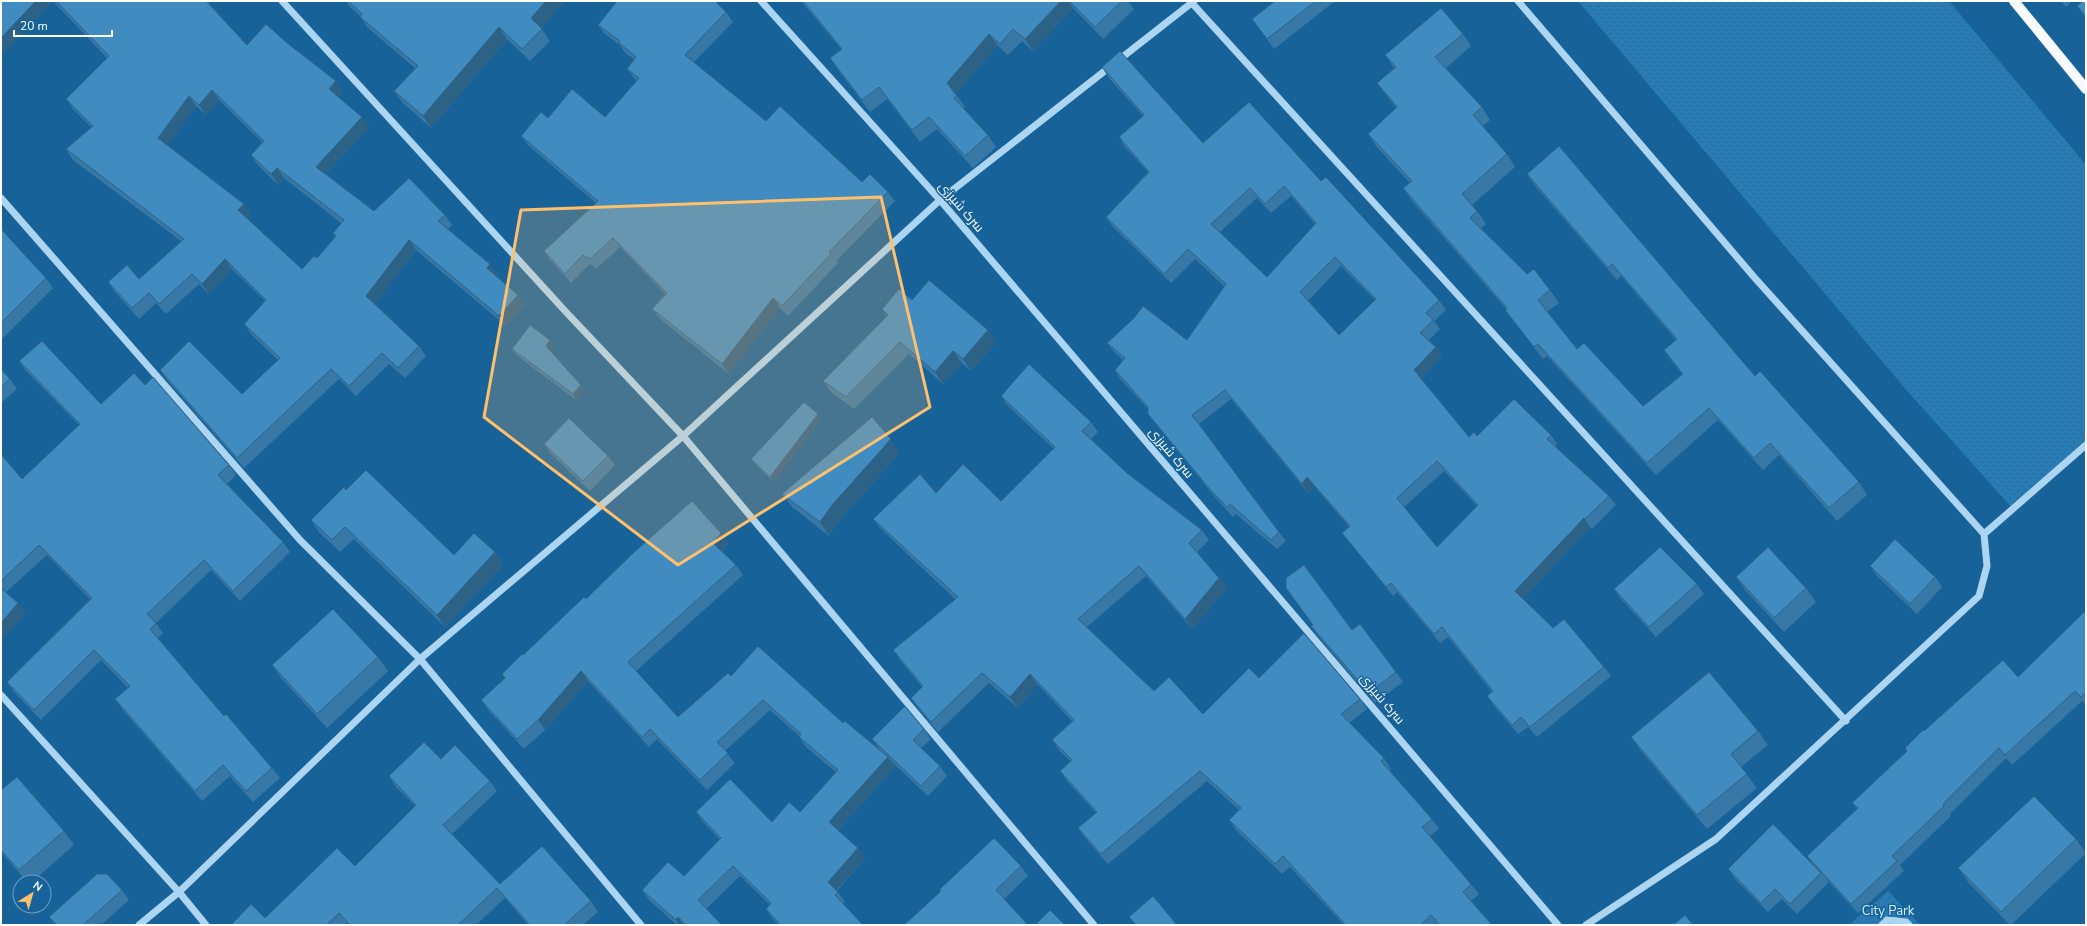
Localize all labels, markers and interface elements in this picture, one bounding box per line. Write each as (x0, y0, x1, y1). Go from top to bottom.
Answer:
scale bar (14, 12, 112, 38)
text: 20 m (20, 18, 48, 34)
street label: سرک شیرزی (934, 178, 988, 236)
street label: سرک شیرزی (1144, 424, 1198, 482)
street label: سرک شیرزی (1355, 670, 1409, 728)
north arrow (12, 874, 52, 914)
text: N (30, 878, 46, 895)
park label: City Park (1862, 902, 1915, 920)

